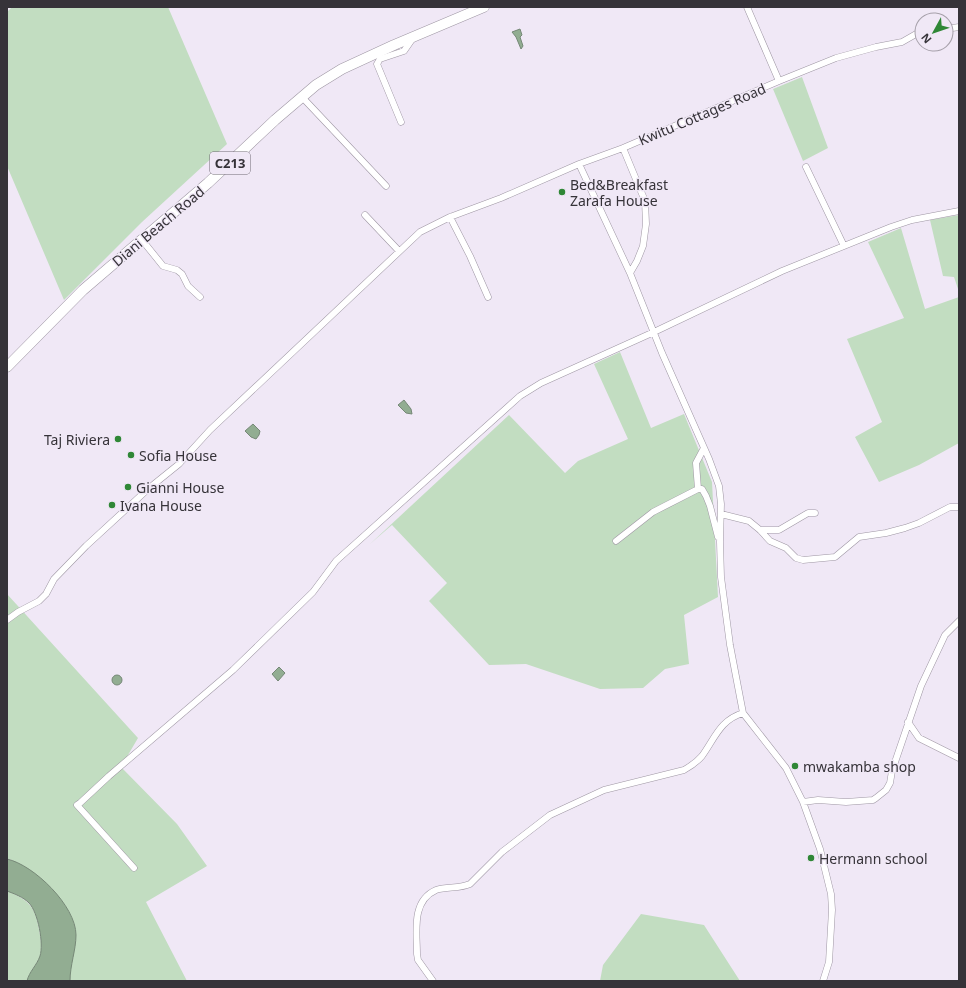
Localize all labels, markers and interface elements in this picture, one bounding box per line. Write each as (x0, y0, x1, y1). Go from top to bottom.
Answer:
north arrow (914, 12, 954, 52)
text: N (917, 30, 935, 47)
street label: Kwitu Cottages Road (636, 79, 768, 149)
road number: C213 (210, 152, 250, 174)
place label: Bed&Breakfast Zarafa House (570, 175, 668, 210)
street label: Diani Beach Road (108, 182, 208, 270)
marker: Bed&Breakfast Zarafa House (557, 187, 567, 197)
place label: Taj Riviera (44, 430, 110, 449)
marker: Taj Riviera (113, 434, 123, 444)
place label: Sofia House (139, 446, 217, 465)
marker: Sofia House (126, 450, 136, 460)
place label: Gianni House (136, 478, 224, 497)
marker: Gianni House (123, 482, 133, 492)
place label: Ivana House (120, 496, 202, 515)
marker: Ivana House (107, 500, 117, 510)
place label: mwakamba shop (803, 757, 916, 776)
marker: mwakamba shop (790, 761, 800, 771)
place label: Hermann school (819, 849, 928, 868)
marker: Hermann school (806, 853, 816, 863)

